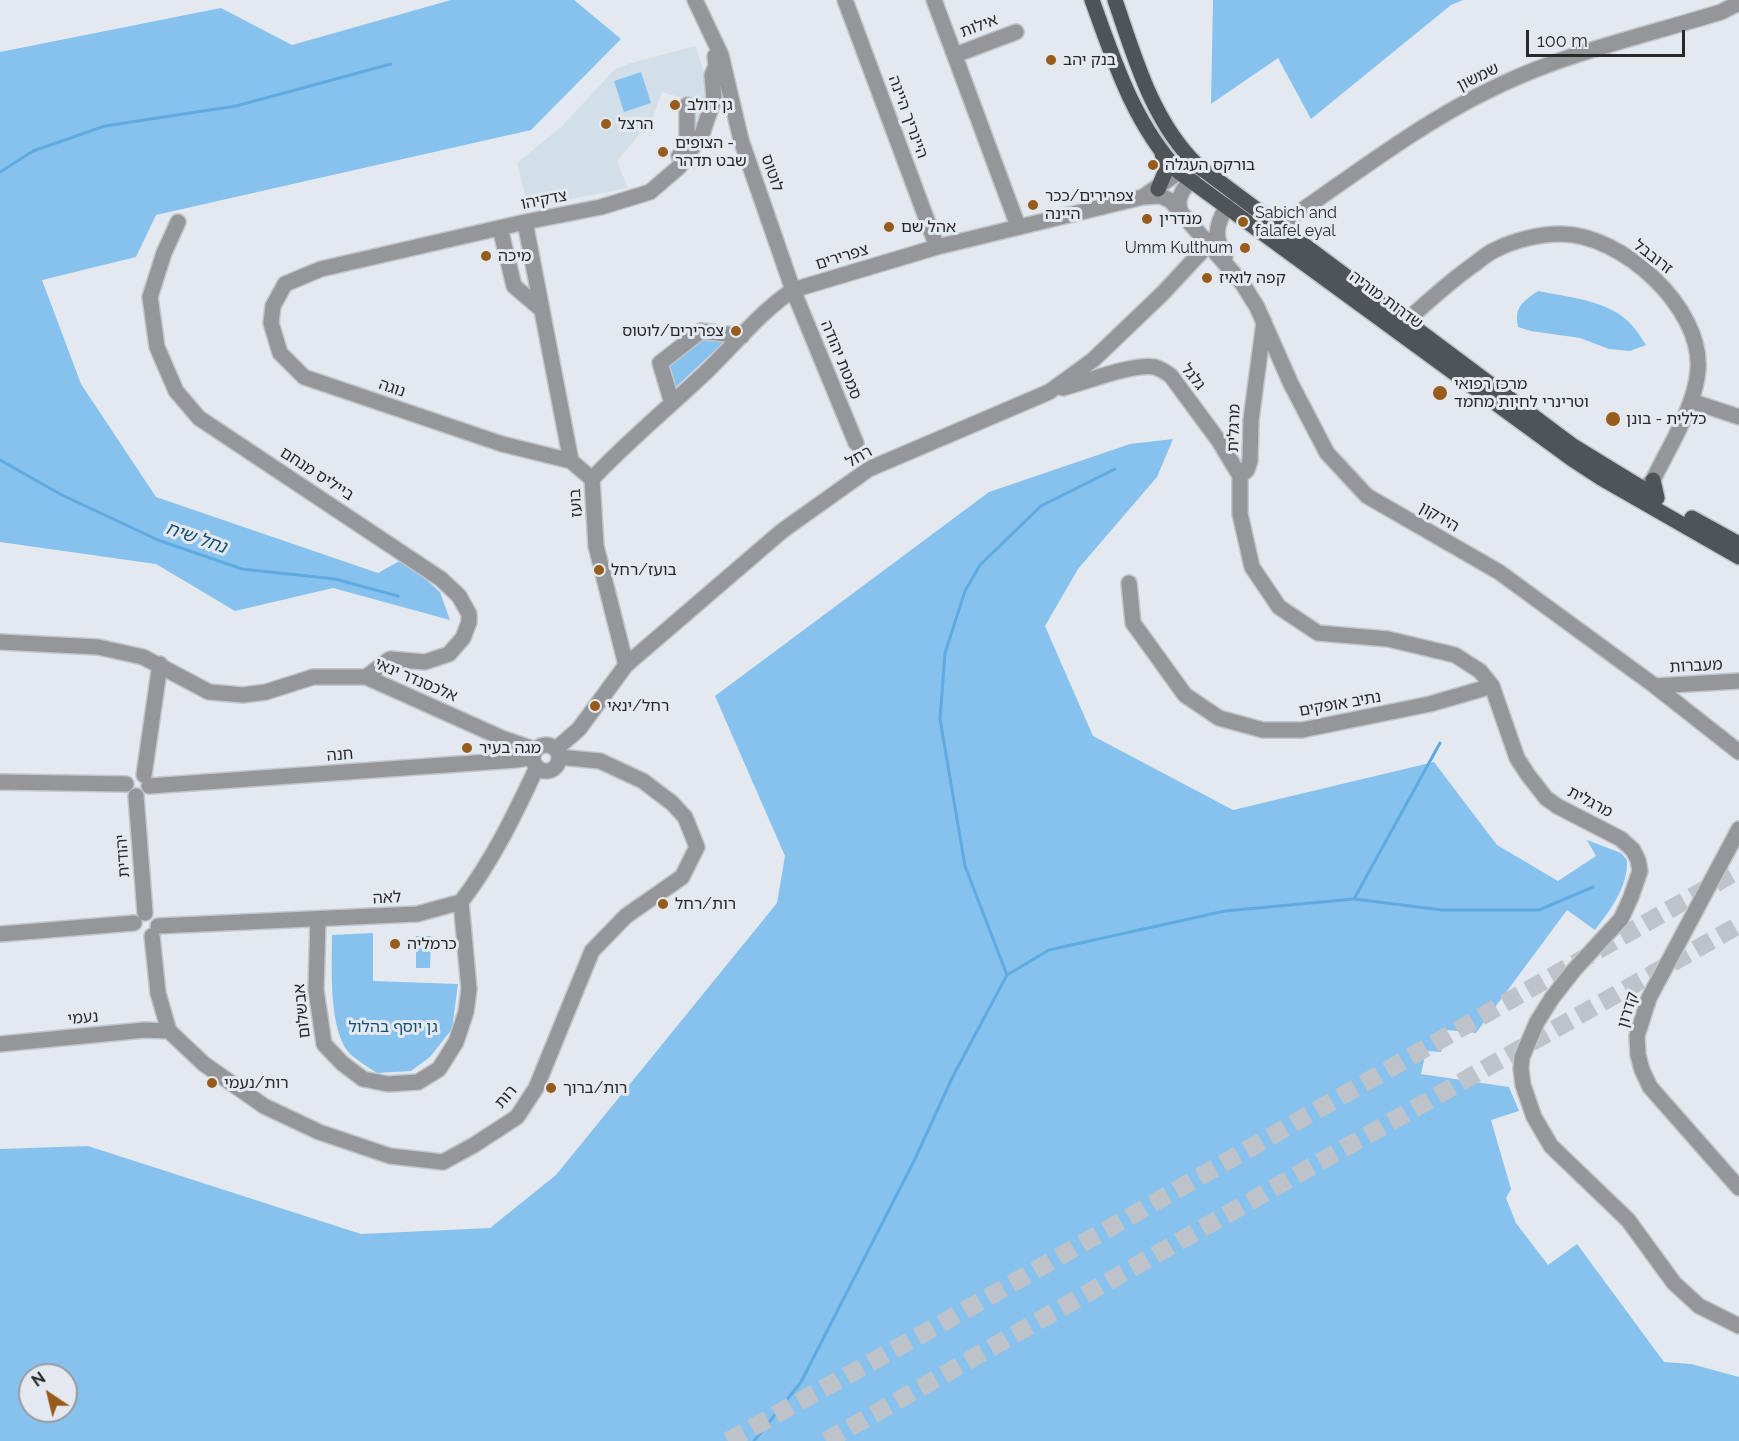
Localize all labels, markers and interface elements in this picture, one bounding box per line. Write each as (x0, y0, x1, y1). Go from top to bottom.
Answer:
street label: אילות (958, 10, 1000, 42)
scale bar (1529, 18, 1688, 56)
text: 100 m (1537, 30, 1588, 51)
place label: בנק יהב (1063, 50, 1116, 70)
marker: בנק יהב (1044, 53, 1058, 67)
street label: שמשון (1454, 59, 1502, 95)
street label: היינריך היינה (884, 73, 932, 161)
place label: גן דולב (687, 95, 733, 115)
marker: גן דולב (668, 98, 682, 112)
place label: הרצל (618, 114, 654, 134)
marker: הרצל (599, 117, 613, 131)
place label: הצופים - שבט תדהר (675, 133, 747, 171)
marker: הצופים - שבט תדהר (656, 145, 670, 159)
street label: לוטוס (757, 152, 787, 194)
place label: בורקס העגלה (1165, 155, 1255, 175)
marker: בורקס העגלה (1146, 158, 1160, 172)
street label: צדקיהו (519, 186, 569, 214)
place label: צפרירים/ככר היינה (1045, 186, 1134, 224)
marker: צפרירים/ככר היינה (1026, 198, 1040, 212)
place label: Sabich and falafel eyal (1255, 203, 1337, 241)
place label: מנדרין (1159, 209, 1202, 229)
marker: מנדרין (1140, 212, 1154, 226)
marker: Sabich and falafel eyal (1236, 215, 1250, 229)
place label: אהל שם (901, 217, 956, 237)
marker: אהל שם (882, 220, 896, 234)
street label: זרובבל (1629, 236, 1677, 278)
place label: Umm Kulthum (1125, 238, 1233, 258)
street label: צפרירים (813, 240, 871, 274)
marker: Umm Kulthum (1238, 241, 1252, 255)
place label: מיכה (498, 246, 531, 266)
marker: מיכה (479, 249, 493, 263)
street label: שדרות מוריה (1346, 267, 1426, 333)
place label: קפה לואיז (1219, 268, 1286, 288)
marker: קפה לואיז (1200, 271, 1214, 285)
street label: סמטת יהודה (816, 318, 866, 402)
place label: צפרירים/לוטוס (622, 321, 724, 341)
marker: צפרירים/לוטוס (729, 324, 743, 338)
street label: גלגל (1177, 360, 1209, 394)
place label: מרכז רפואי וטרינרי לחיות מחמד (1454, 374, 1589, 412)
street label: נוגה (376, 375, 408, 401)
marker: מרכז רפואי וטרינרי לחיות מחמד (1431, 384, 1449, 402)
street label: מרגלית (1224, 403, 1244, 453)
place label: כללית - בונן (1626, 409, 1707, 429)
marker: כללית - בונן (1604, 410, 1622, 428)
street label: רחל (842, 442, 876, 472)
street label: בייליס מנחם (277, 443, 357, 505)
street label: בועז (565, 488, 587, 518)
street label: הירקון (1416, 498, 1462, 536)
water label: נחל שיח (163, 518, 229, 558)
place label: בועז/רחל (611, 560, 677, 580)
marker: בועז/רחל (592, 563, 606, 577)
street label: אלכסנדר ינאי (372, 654, 460, 706)
street label: מעברות (1669, 655, 1723, 677)
street label: נתיב אופקים (1297, 687, 1383, 721)
place label: רחל/ינאי (607, 696, 669, 716)
marker: רחל/ינאי (588, 699, 602, 713)
place label: מגה בעיר (479, 738, 541, 758)
marker: מגה בעיר (460, 741, 474, 755)
street label: חנה (326, 744, 354, 766)
street label: מרגלית (1564, 782, 1616, 822)
street label: יהודית (112, 834, 134, 878)
street label: לאה (372, 888, 402, 908)
place label: רות/רחל (675, 894, 736, 914)
marker: רות/רחל (656, 897, 670, 911)
place label: כרמליה (407, 934, 457, 954)
marker: כרמליה (388, 937, 402, 951)
street label: אבשלום (290, 983, 314, 1039)
street label: קדרון (1613, 990, 1643, 1030)
street label: נעמי (67, 1007, 99, 1029)
park label: גן יוסף בהלול (348, 1017, 438, 1037)
place label: רות/נעמי (224, 1073, 289, 1093)
marker: רות/נעמי (205, 1076, 219, 1090)
place label: רות/ברוך (563, 1078, 627, 1098)
marker: רות/ברוך (544, 1081, 558, 1095)
street label: רות (491, 1082, 521, 1112)
north arrow (18, 1363, 78, 1423)
text: N (28, 1368, 49, 1391)

